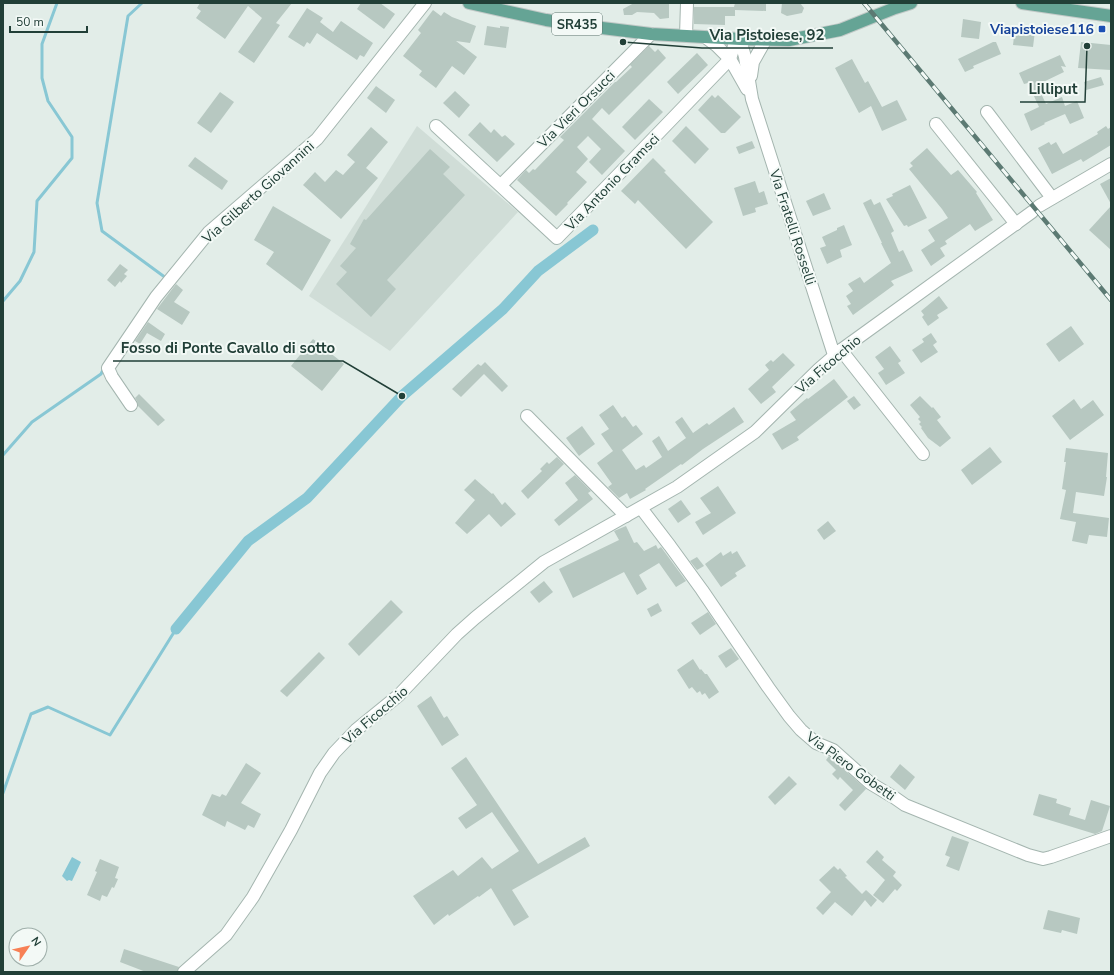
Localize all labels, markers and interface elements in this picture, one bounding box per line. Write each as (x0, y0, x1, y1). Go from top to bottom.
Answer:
scale bar (10, 8, 87, 34)
road number: SR435 (552, 13, 602, 35)
text: 50 m (16, 14, 44, 30)
place label: Viapistoiese116 (989, 20, 1094, 39)
callout: Via Pistoiese, 92 (702, 21, 833, 48)
marker: Viapistoiese116 (1097, 24, 1107, 34)
text: Via Pistoiese, 92 (708, 25, 825, 45)
street label: Via Vieri Orsucci (533, 66, 619, 153)
callout: Lilliput (1020, 75, 1085, 102)
text: Lilliput (1028, 79, 1078, 99)
street label: Via Antonio Gramsci (560, 130, 664, 236)
street label: Via Gilberto Giovannini (198, 137, 318, 248)
street label: Via Fratelli Rosselli (765, 166, 820, 287)
street label: Via Ficocchio (791, 331, 865, 399)
callout: Fosso di Ponte Cavallo di sotto (113, 334, 343, 361)
text: Fosso di Ponte Cavallo di sotto (121, 338, 336, 358)
street label: Via Ficocchio (338, 682, 412, 750)
street label: Via Piero Gobetti (801, 727, 899, 805)
north arrow (8, 927, 48, 967)
text: N (27, 934, 44, 949)

